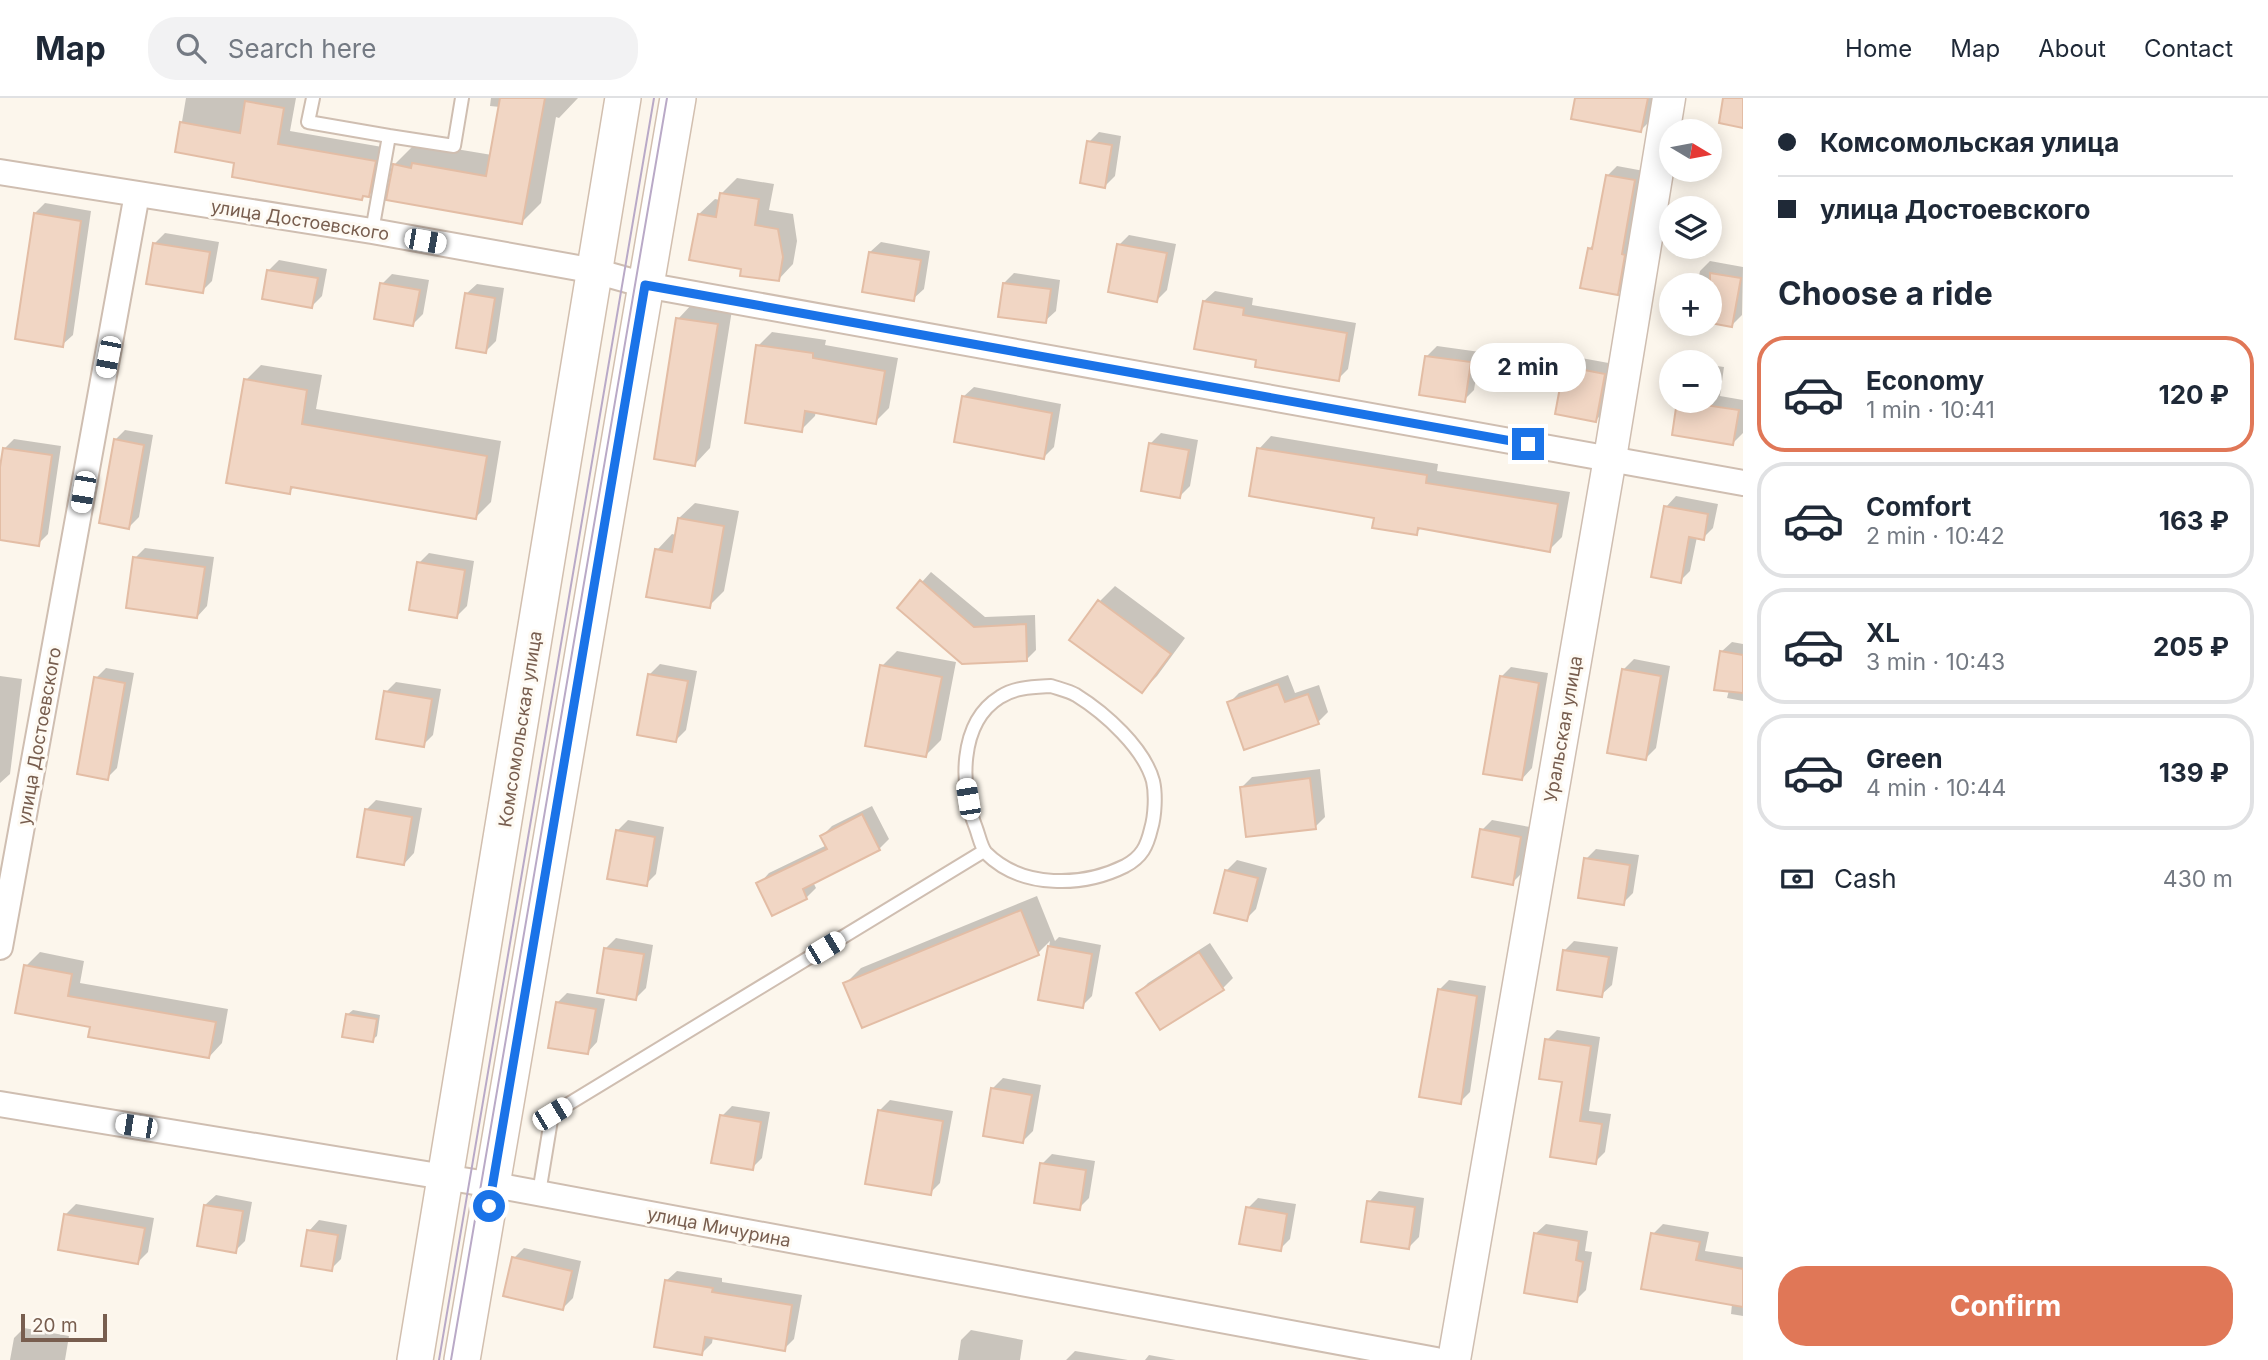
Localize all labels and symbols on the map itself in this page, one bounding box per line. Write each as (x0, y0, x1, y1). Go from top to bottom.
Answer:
north arrow (1659, 119, 1722, 182)
street label: улица Достоевского (209, 196, 391, 244)
car (403, 227, 448, 255)
car (94, 334, 123, 380)
callout: 2 min (1470, 342, 1586, 392)
route end (1512, 428, 1544, 460)
car (70, 469, 97, 515)
street label: Комсомольская улица (494, 629, 546, 829)
street label: улица Достоевского (13, 645, 65, 827)
street label: Уральская улица (1540, 654, 1586, 804)
car (955, 777, 982, 821)
car (802, 928, 849, 968)
car (529, 1094, 576, 1134)
car (114, 1112, 159, 1140)
route start (473, 1190, 505, 1222)
street label: улица Мичурина (645, 1203, 793, 1251)
scale bar (21, 1311, 107, 1343)

